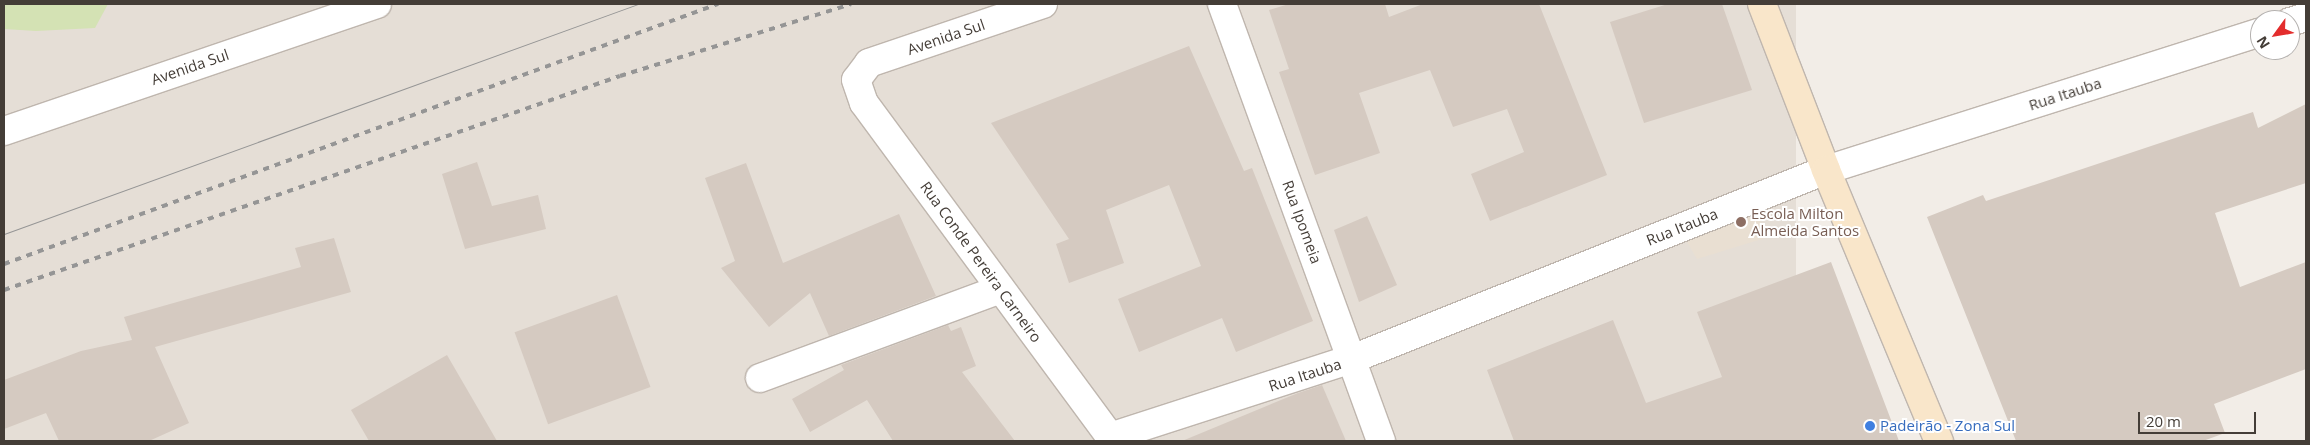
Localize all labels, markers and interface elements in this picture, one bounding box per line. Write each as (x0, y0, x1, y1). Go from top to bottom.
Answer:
north arrow (2250, 10, 2300, 60)
street label: Avenida Sul (905, 15, 987, 59)
text: N (2252, 33, 2274, 53)
street label: Avenida Sul (149, 45, 231, 89)
street label: Rua Itauba (2026, 74, 2104, 114)
street label: Rua Conde Pereira Carneiro (917, 178, 1045, 346)
street label: Rua Ipomeia (1279, 178, 1325, 266)
place label: Escola Milton Almeida Santos (1751, 204, 1859, 239)
street label: Rua Itauba (1644, 205, 1720, 249)
marker: Escola Milton Almeida Santos (1735, 216, 1747, 228)
street label: Rua Itauba (1266, 355, 1344, 395)
scale bar (2140, 402, 2258, 434)
text: 20 m (2146, 411, 2181, 431)
place label: Padeirão - Zona Sul (1880, 417, 2015, 435)
marker: Padeirão - Zona Sul (1864, 420, 1876, 432)

